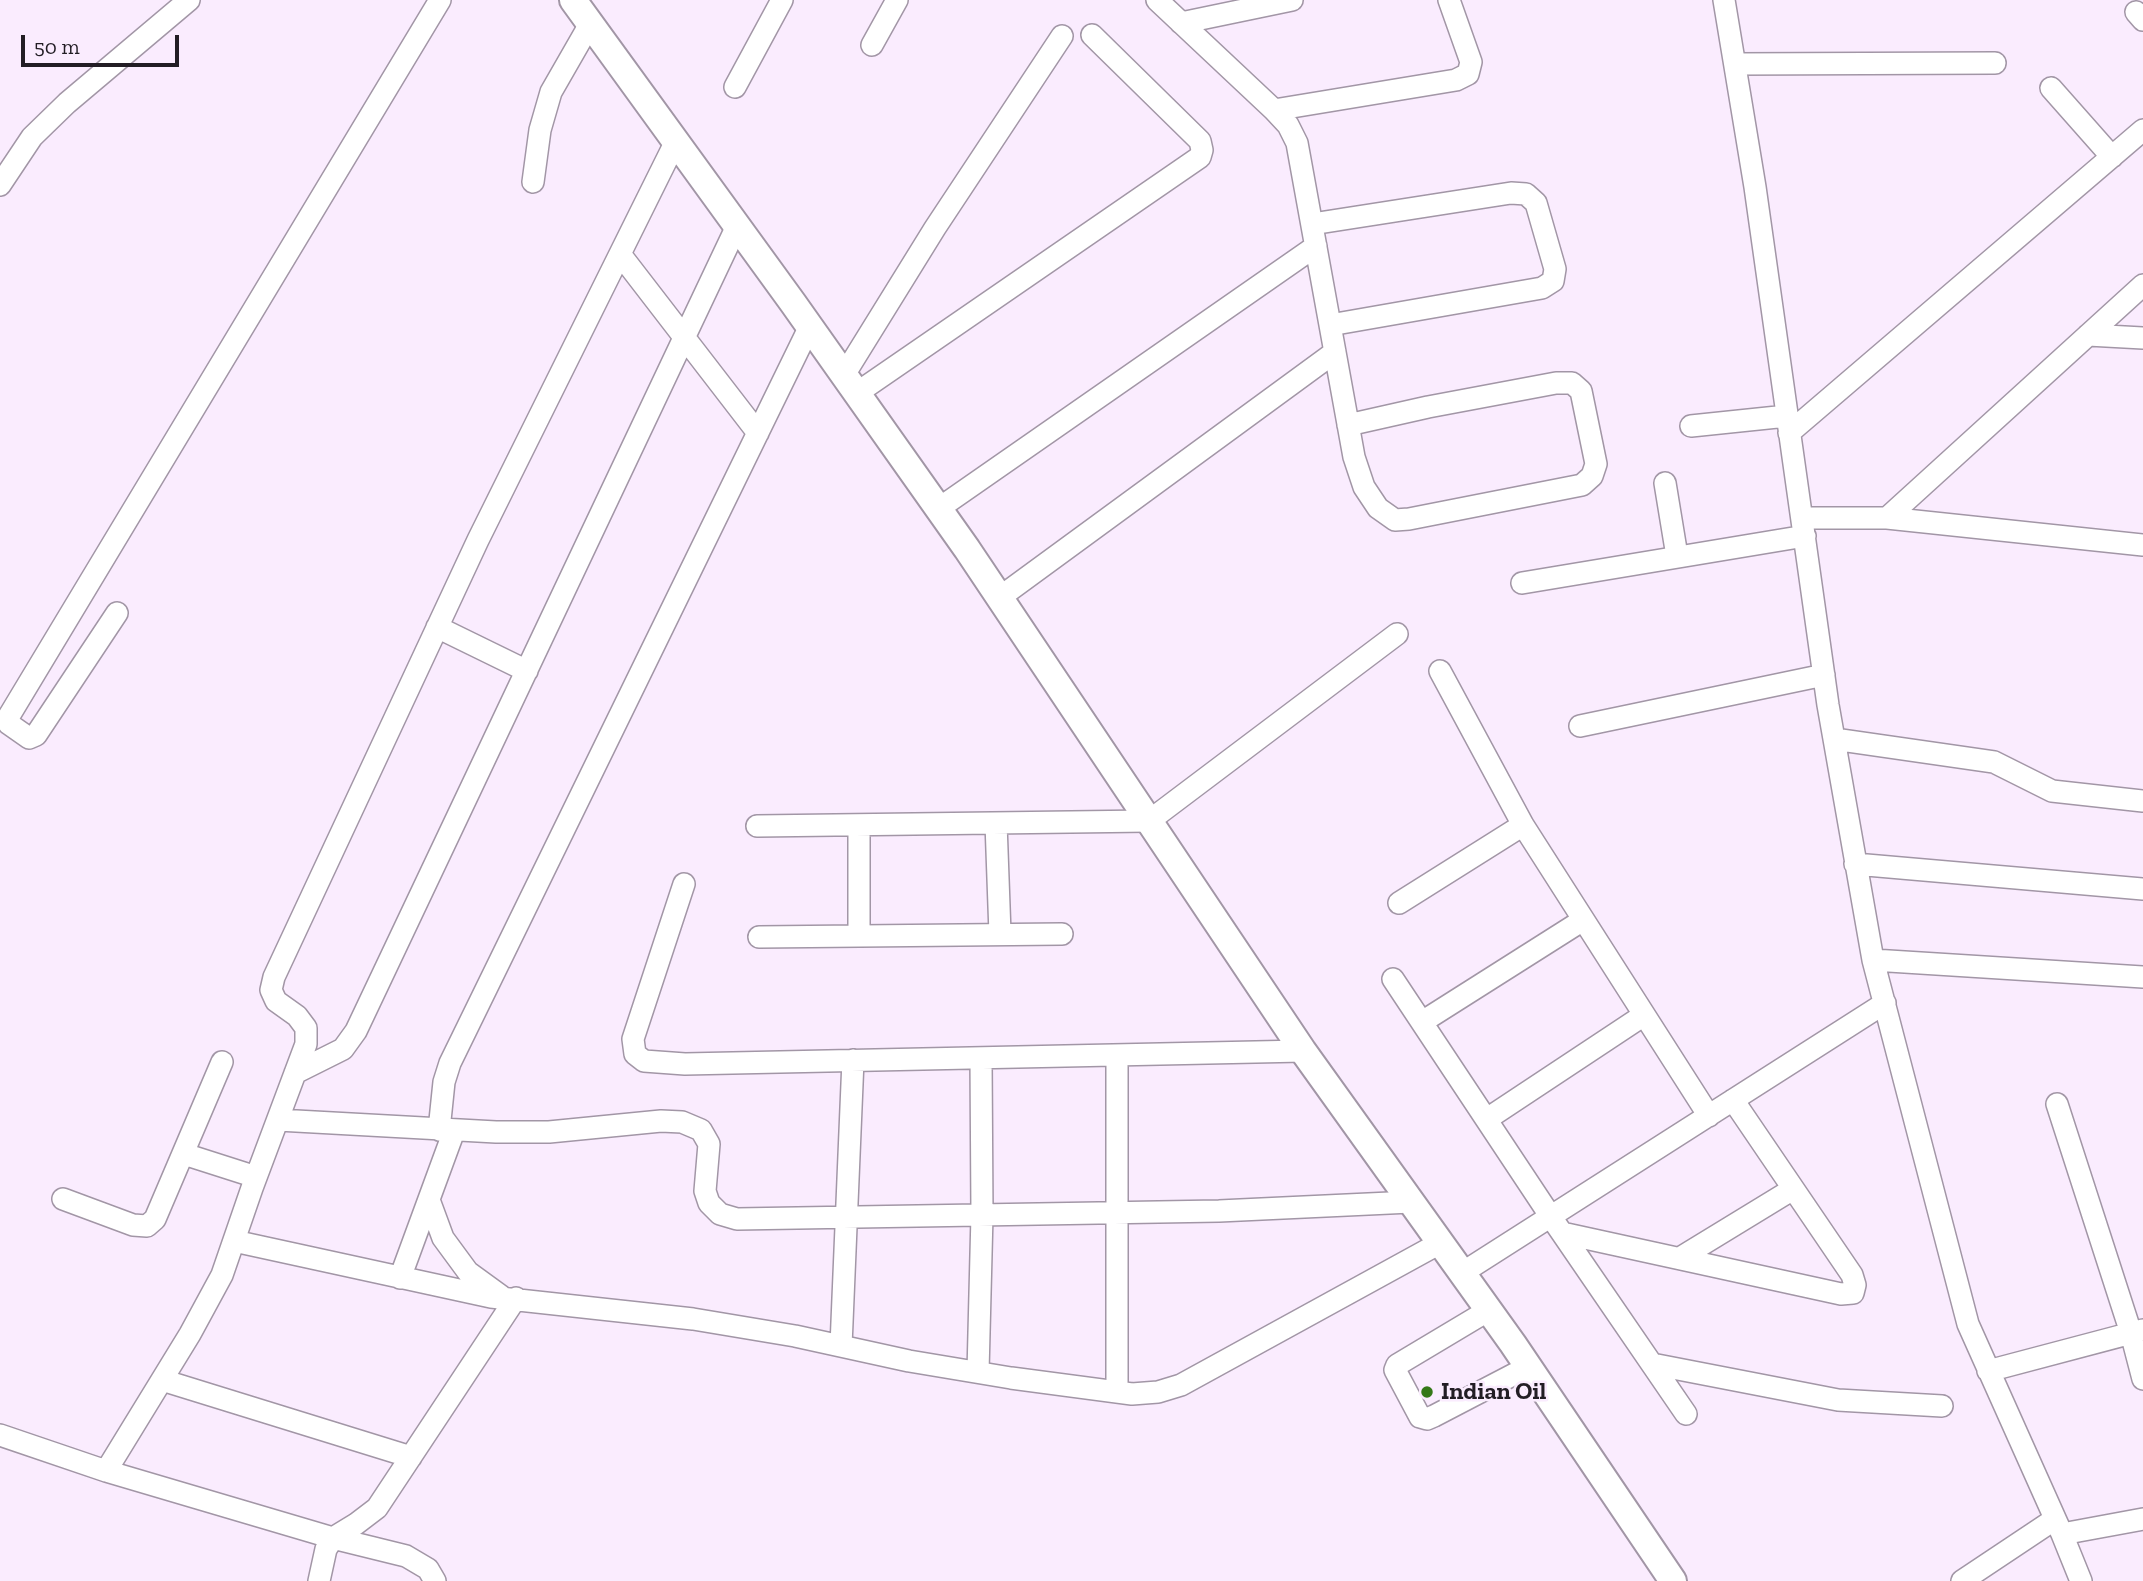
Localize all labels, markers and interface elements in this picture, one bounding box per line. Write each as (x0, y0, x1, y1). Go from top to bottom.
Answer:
scale bar (24, 21, 182, 65)
text: 50 m (34, 34, 80, 59)
place label: Indian Oil (1441, 1378, 1546, 1406)
marker: Indian Oil (1419, 1384, 1435, 1400)

